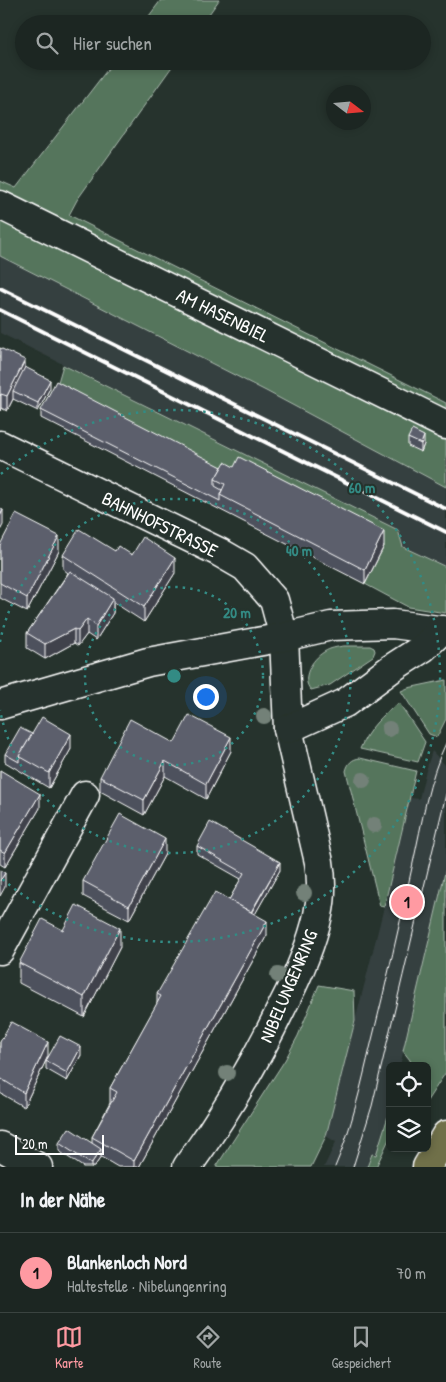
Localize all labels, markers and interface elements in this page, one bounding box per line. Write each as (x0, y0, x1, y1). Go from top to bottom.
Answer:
search box (15, 15, 431, 70)
icon: search (33, 29, 61, 57)
text: Hier suchen (73, 30, 152, 56)
north arrow (326, 85, 371, 130)
street label: AM HASENBIEL (172, 281, 274, 349)
text: 60 m (349, 477, 375, 498)
street label: BAHNHOFSTRASSE (98, 485, 223, 564)
text: 40 m (286, 540, 312, 561)
text: 20 m (223, 602, 251, 623)
centre of rings (165, 667, 183, 685)
your location (193, 684, 219, 710)
pin: 1 (391, 883, 423, 921)
street label: NIBELUNGENRING (253, 926, 323, 1046)
map controls (386, 1062, 431, 1152)
button: locate (386, 1062, 431, 1107)
button: layers (386, 1107, 431, 1152)
scale bar (15, 1132, 104, 1155)
text: 20 m (22, 1134, 48, 1153)
text: In der Nähe (20, 1185, 105, 1214)
text: Blankenloch Nord (67, 1249, 187, 1275)
text: 1 (33, 1262, 39, 1284)
text: 70 m (396, 1262, 426, 1284)
text: Haltestelle · Nibelungenring (67, 1275, 227, 1297)
tab: Karte (55, 1323, 84, 1372)
tab: Route (194, 1323, 222, 1372)
tab: Gespeichert (332, 1323, 391, 1372)

